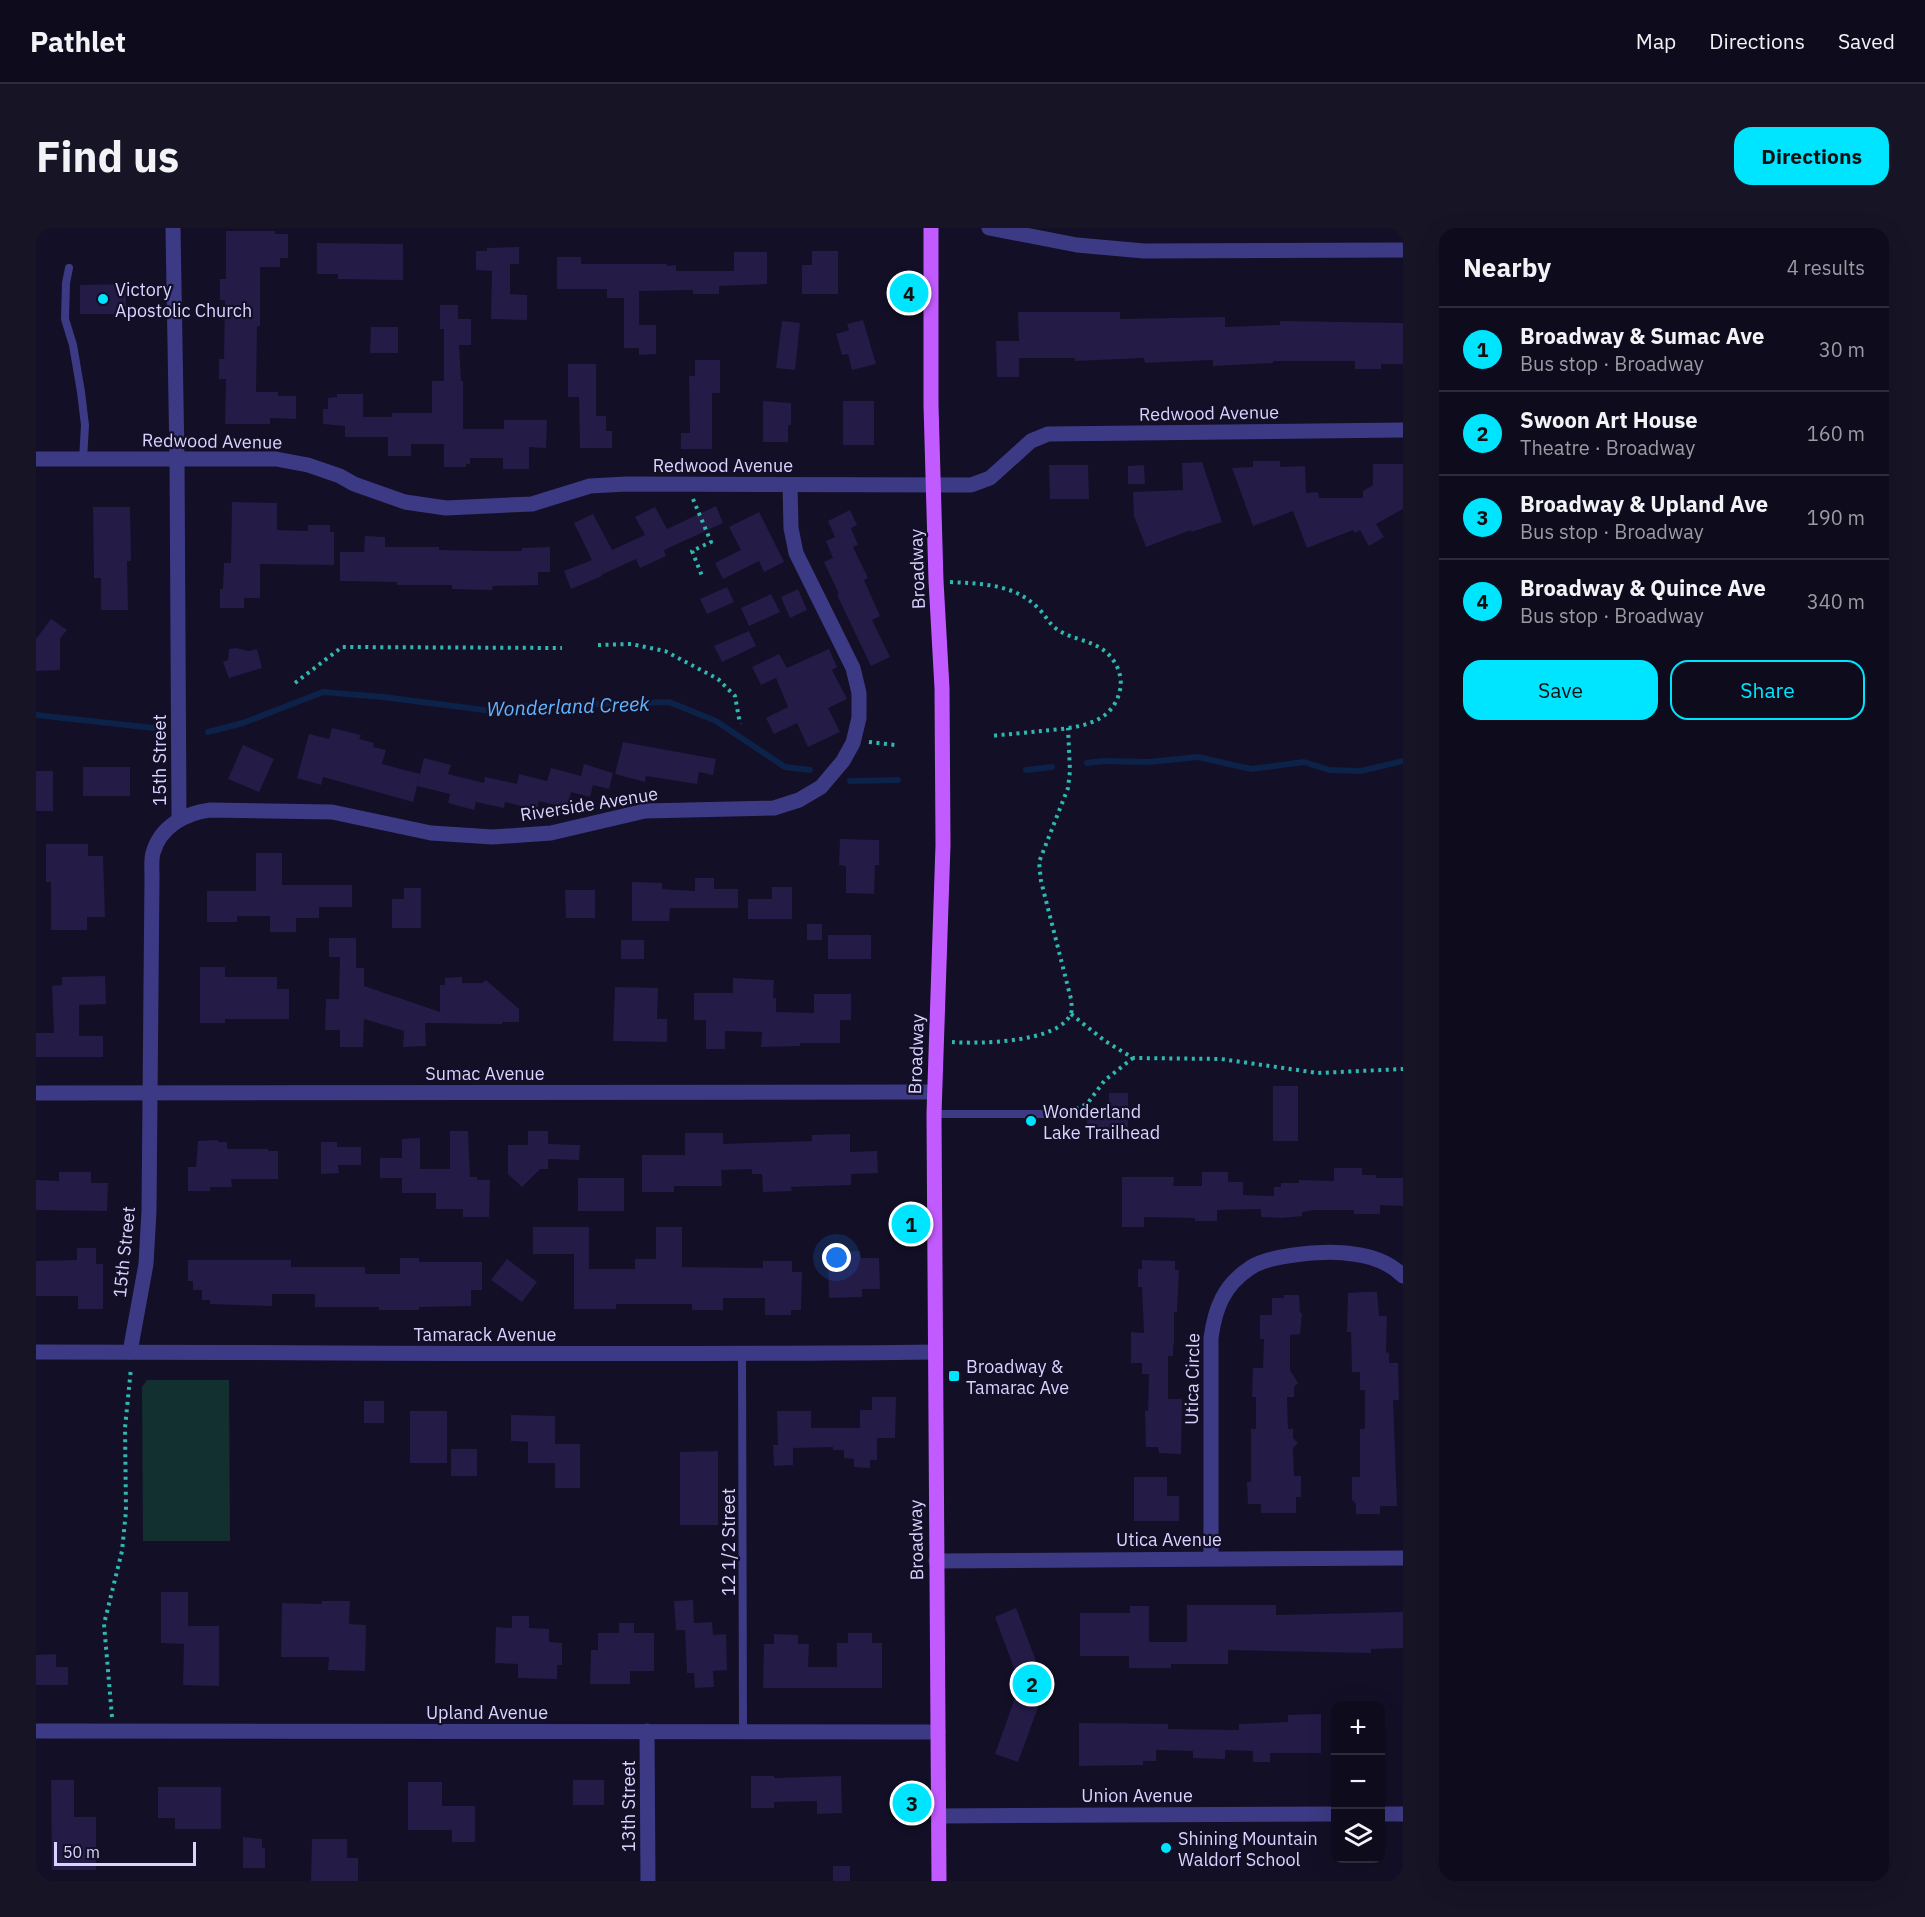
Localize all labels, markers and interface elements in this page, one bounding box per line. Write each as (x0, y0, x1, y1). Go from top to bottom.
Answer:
text: Pathlet (30, 23, 126, 60)
text: Map (1636, 27, 1676, 55)
text: Directions (1709, 27, 1805, 55)
text: Saved (1838, 27, 1895, 55)
button: Directions (1734, 127, 1889, 185)
text: Find us (36, 129, 179, 184)
text: Nearby (1463, 250, 1551, 284)
text: 4 results (1787, 254, 1865, 281)
pin: 4 (890, 270, 928, 316)
place label: Victory Apostolic Church (115, 278, 252, 322)
marker: Victory Apostolic Church (96, 292, 110, 306)
text: Broadway & Sumac Ave (1520, 321, 1764, 350)
text: 1 (1477, 336, 1489, 363)
text: 30 m (1819, 336, 1865, 363)
text: Bus stop · Broadway (1520, 350, 1704, 377)
street label: Redwood Avenue (1139, 400, 1279, 426)
text: Swoon Art House (1520, 405, 1698, 434)
text: 2 (1477, 420, 1489, 447)
text: 160 m (1807, 420, 1865, 447)
street label: Redwood Avenue (142, 428, 282, 454)
text: Theatre · Broadway (1520, 434, 1695, 461)
street label: Redwood Avenue (653, 454, 793, 477)
text: Broadway & Upland Ave (1520, 489, 1768, 518)
text: 3 (1477, 504, 1489, 531)
text: 190 m (1807, 504, 1865, 531)
text: Bus stop · Broadway (1520, 518, 1704, 545)
street label: Broadway (904, 528, 930, 610)
text: Broadway & Quince Ave (1520, 573, 1766, 602)
text: 4 (1477, 588, 1489, 615)
text: 340 m (1807, 588, 1865, 615)
text: Bus stop · Broadway (1520, 602, 1704, 629)
button: Save (1463, 660, 1658, 720)
button: Share (1670, 660, 1865, 720)
water label: Wonderland Creek (486, 690, 651, 722)
street label: 15th Street (148, 714, 171, 806)
street label: Riverside Avenue (518, 782, 660, 826)
street label: Broadway (903, 1013, 929, 1095)
street label: Sumac Avenue (425, 1062, 545, 1085)
place label: Wonderland Lake Trailhead (1043, 1100, 1160, 1144)
marker: Wonderland Lake Trailhead (1024, 1114, 1038, 1128)
pin: 1 (892, 1202, 930, 1246)
street label: 15th Street (108, 1205, 140, 1299)
your location (822, 1243, 851, 1272)
street label: Tamarack Avenue (413, 1323, 557, 1346)
street label: Utica Circle (1180, 1333, 1204, 1425)
place label: Broadway & Tamarac Ave (966, 1355, 1069, 1399)
marker: Broadway & Tamarac Ave (947, 1369, 961, 1383)
street label: 12 1/2 Street (717, 1488, 740, 1596)
street label: Broadway (904, 1500, 928, 1580)
street label: Utica Avenue (1116, 1528, 1222, 1551)
pin: 2 (1012, 1662, 1052, 1706)
street label: Upland Avenue (426, 1701, 548, 1724)
map controls (1331, 1701, 1385, 1863)
button: + (1331, 1701, 1385, 1755)
button: − (1331, 1755, 1385, 1809)
street label: 13th Street (617, 1760, 640, 1852)
pin: 3 (892, 1780, 932, 1826)
street label: Union Avenue (1081, 1784, 1193, 1807)
button: layers (1331, 1809, 1385, 1863)
place label: Shining Mountain Waldorf School (1178, 1827, 1318, 1871)
scale bar (54, 1839, 196, 1866)
marker: Shining Mountain Waldorf School (1159, 1841, 1173, 1855)
text: 50 m (63, 1842, 100, 1862)

